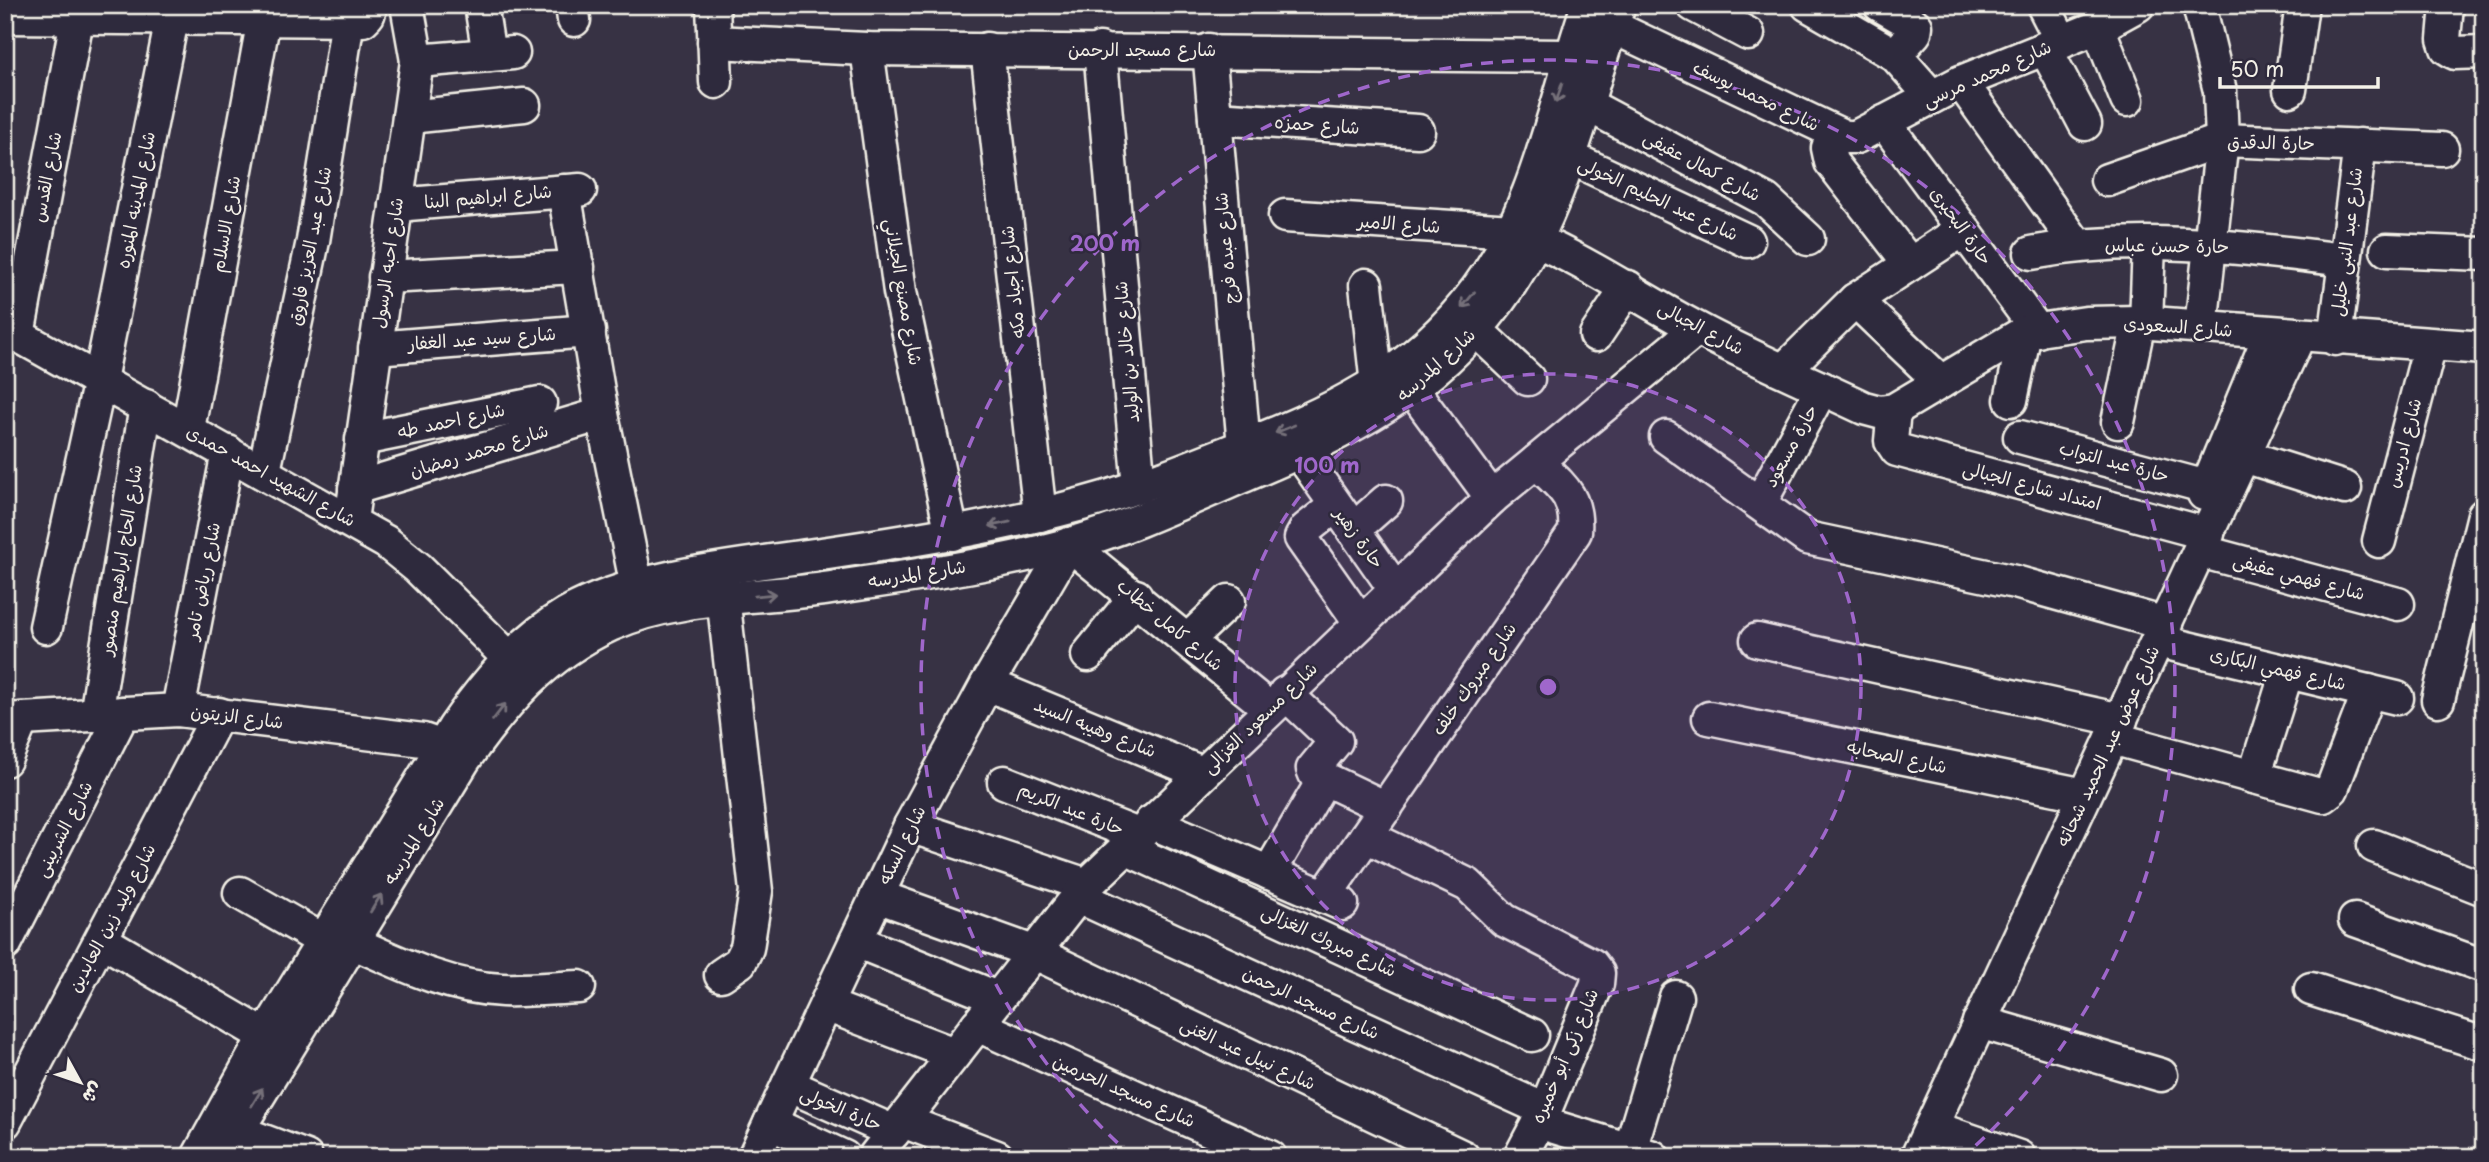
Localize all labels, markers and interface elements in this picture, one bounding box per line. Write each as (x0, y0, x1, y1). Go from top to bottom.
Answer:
street label: شارع محمد مرسى (1918, 32, 2055, 113)
street label: شارع مسجد الرحمن (1068, 35, 1216, 62)
scale bar (2220, 46, 2377, 90)
street label: شارع محمد يوسف (1689, 52, 1825, 137)
text: 50 m (2230, 52, 2284, 84)
one-way arrow (1552, 82, 1565, 104)
street label: شارع حمزه (1274, 107, 1361, 140)
street label: شارع كمال عفيفى (1639, 122, 1766, 207)
street label: حارة الدقدق (2227, 127, 2315, 156)
street label: شارع القدس (24, 129, 68, 224)
street label: شارع المدينه المنوره (108, 129, 161, 271)
street label: شارع عبد الحليم الخولى (1573, 149, 1743, 248)
street label: شارع عبد العزيز فاروق (280, 164, 337, 328)
street label: شارع عبد النبى خليل (2323, 166, 2368, 318)
street label: شارع الاسلام (203, 173, 248, 275)
street label: شارع ابراهيم البنا (423, 176, 553, 217)
street label: حارة البحيرى (1925, 180, 2000, 270)
street label: شارع عبده فرج (1206, 191, 1243, 305)
street label: شارع احبه الرسول (364, 196, 409, 330)
street label: شارع الامير (1355, 206, 1441, 239)
street label: شارع مصنع الجيلاني (874, 216, 931, 368)
street label: شارع اجياد مكه (992, 225, 1031, 340)
text: 200 m (1070, 226, 1140, 258)
street label: حارة حسن عباس (2105, 230, 2229, 259)
street label: شارع خالد بن الوليد (1106, 280, 1145, 424)
one-way arrow (1461, 290, 1476, 308)
street label: شارع الجبالى (1654, 293, 1749, 361)
street label: شارع السعودى (2123, 308, 2234, 343)
street label: شارع سيد عبد الغفار (405, 319, 557, 356)
street label: شارع المدرسه (1389, 321, 1481, 407)
street label: شارع احمد طه (394, 395, 507, 444)
street label: شارع ادريس (2378, 395, 2428, 491)
street label: حارة مسعود (1756, 399, 1824, 492)
street label: شارع محمد رمضان (406, 416, 551, 484)
street label: شارع الشهيد احمد حمدى (182, 417, 361, 533)
one-way arrow (1275, 424, 1297, 437)
street label: حارة عبد التواب (2056, 433, 2172, 488)
text: 100 m (1294, 448, 1360, 480)
street label: امتداد شارع الجبالى (1960, 453, 2105, 516)
street label: شارع الحاج ابراهيم منصور (91, 462, 150, 659)
street label: حارة زهير (1327, 499, 1392, 574)
one-way arrow (989, 518, 1012, 532)
street label: شارع رياض تامر (177, 520, 226, 644)
street label: شارع فهمي عفيفى (2229, 545, 2368, 610)
street label: شارع المدرسه (866, 551, 968, 594)
street label: شارع كامل خطاب (1112, 571, 1230, 676)
one-way arrow (753, 589, 776, 602)
street label: شارع مبروك خلف (1424, 616, 1522, 740)
street label: شارع فهمي البكارى (2207, 639, 2349, 700)
street label: شارع عوض عبد الحميد شحاته (2048, 640, 2165, 850)
street label: شارع مسعود الغزالى (1195, 655, 1323, 779)
centre of rings (1536, 675, 1560, 699)
street label: شارع وهيبه السيد (1030, 690, 1161, 763)
street label: شارع الزيتون (189, 696, 285, 735)
one-way arrow (491, 703, 506, 722)
street label: شارع الصحابه (1845, 732, 1950, 779)
street label: حارة عبد الكريم (1014, 774, 1128, 843)
street label: شارع الشربينى (27, 776, 98, 881)
street label: شارع المدرسه (375, 791, 450, 889)
street label: شارع السكه (870, 800, 931, 889)
street label: شارع وليد زين العابدين (60, 838, 161, 996)
one-way arrow (369, 894, 383, 914)
street label: شارع مبروك الغزالى (1258, 897, 1402, 983)
street label: شارع مسجد الرحمن (1239, 958, 1384, 1045)
street label: شارع زكى أبو خميره (1523, 984, 1604, 1127)
street label: شارع نبيل عبد الغنى (1176, 1009, 1321, 1096)
north arrow (46, 1046, 116, 1116)
street label: شارع مسجد الحرمين (1049, 1046, 1200, 1133)
text: ش (76, 1077, 111, 1111)
street label: حارة الخولى (797, 1078, 887, 1137)
one-way arrow (251, 1088, 265, 1108)

